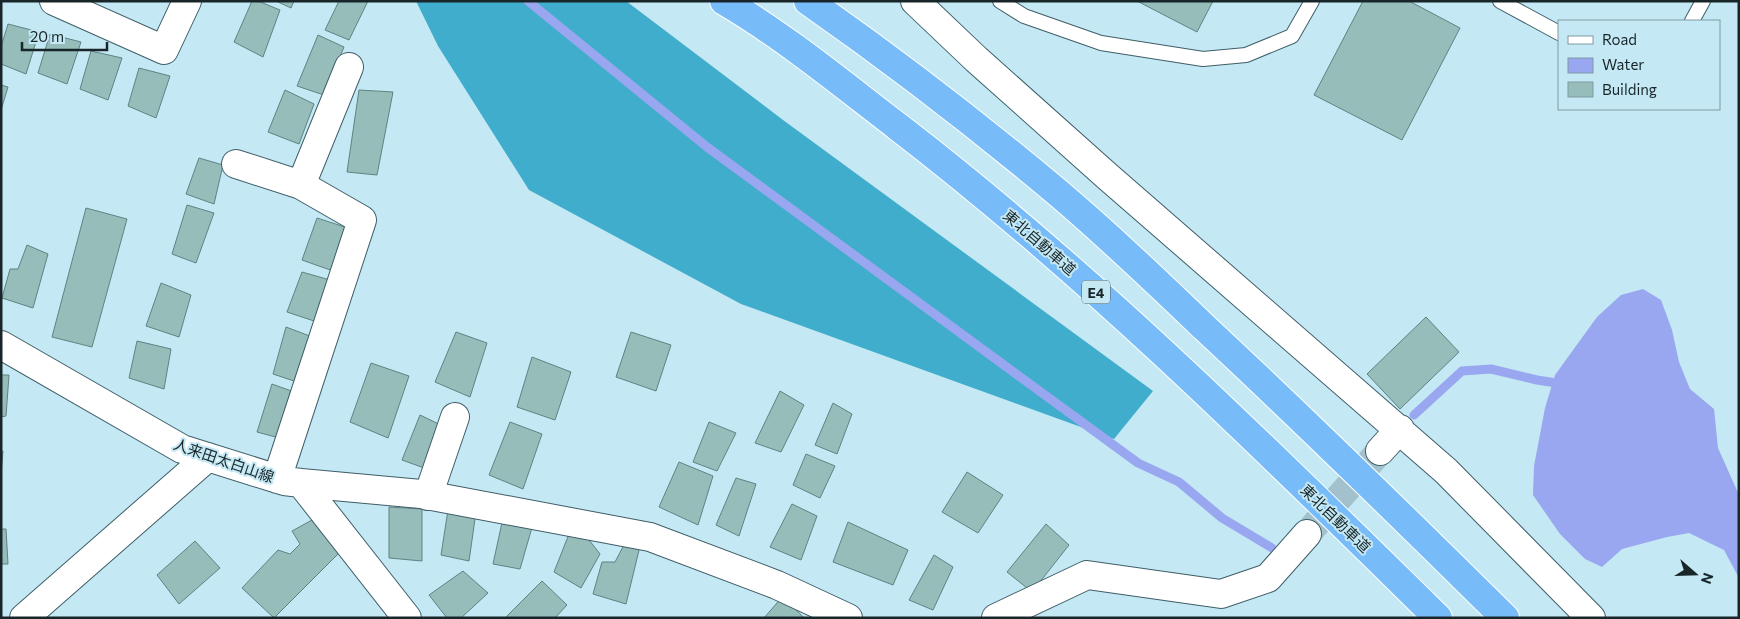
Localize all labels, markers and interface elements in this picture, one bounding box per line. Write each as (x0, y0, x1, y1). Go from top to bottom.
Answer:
scale bar (22, 20, 108, 52)
legend (1558, 20, 1720, 110)
text: 20 m (30, 27, 64, 45)
text: Road (1602, 30, 1637, 48)
text: Water (1602, 55, 1644, 73)
text: Building (1602, 80, 1657, 98)
street label: 東北自動車道 (1000, 206, 1080, 278)
road number: E4 (1082, 280, 1110, 304)
street label: 人来田太白山線 (171, 434, 277, 486)
street label: 東北自動車道 (1297, 480, 1375, 556)
north arrow (1670, 549, 1720, 599)
text: N (1698, 571, 1717, 586)

